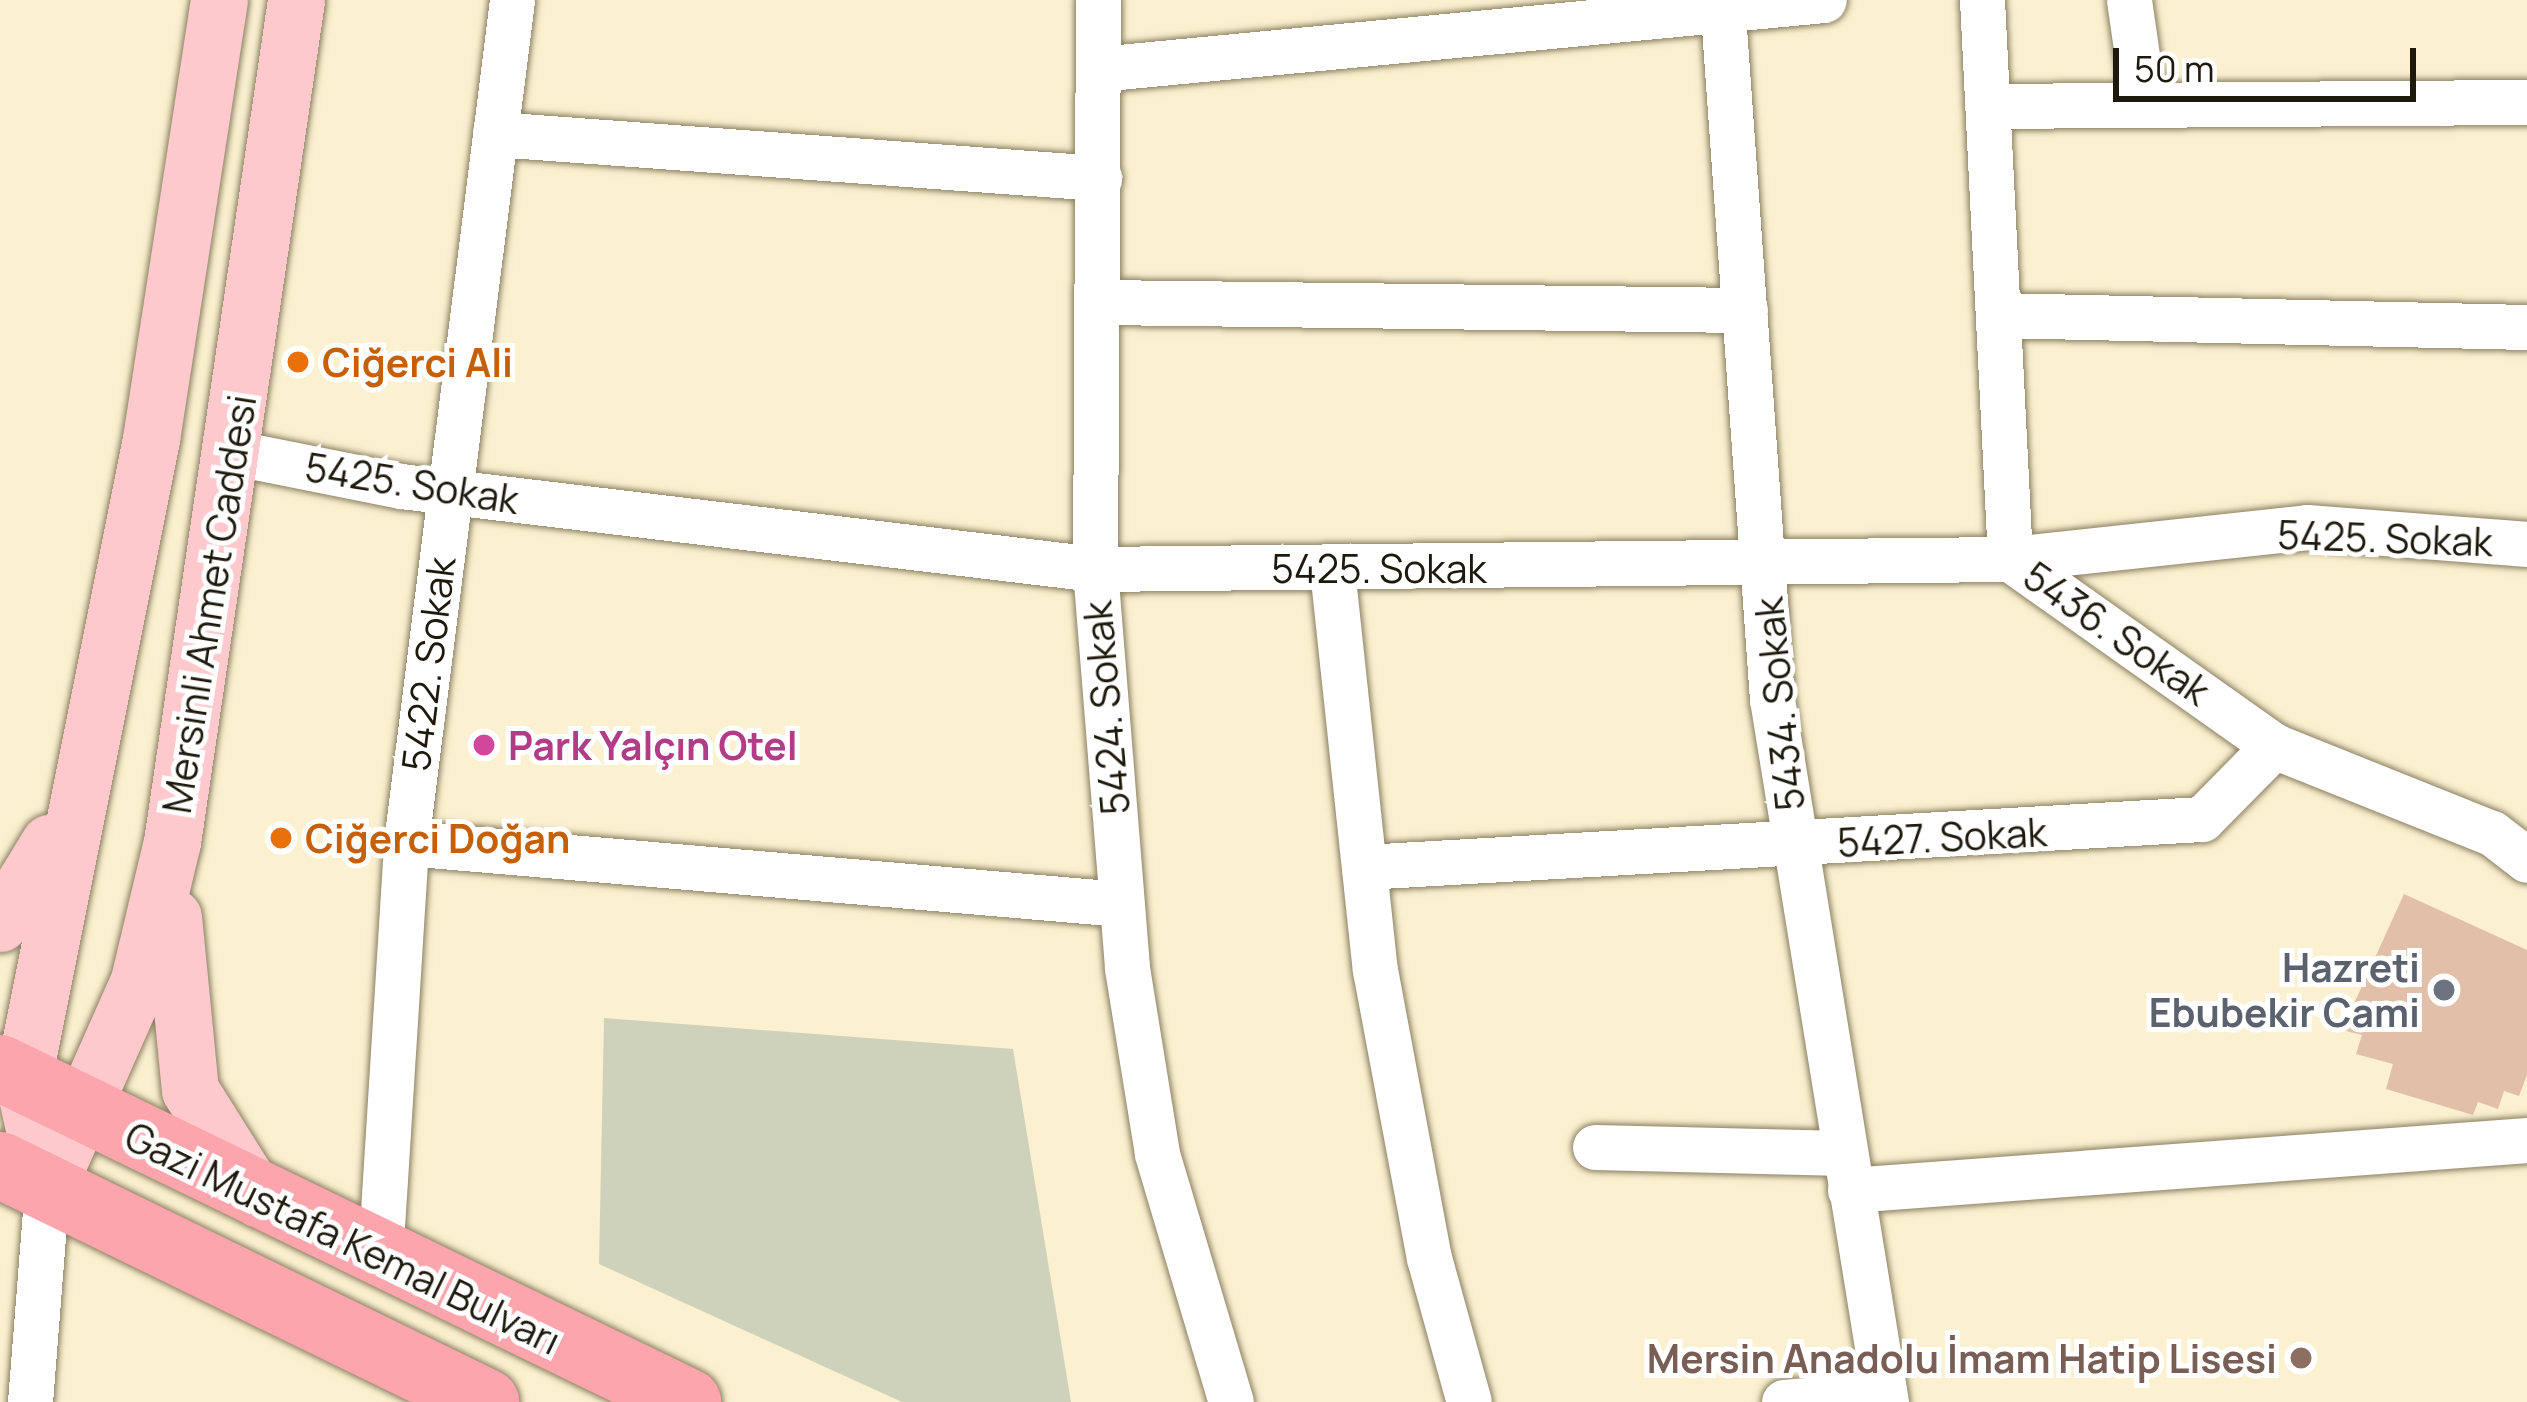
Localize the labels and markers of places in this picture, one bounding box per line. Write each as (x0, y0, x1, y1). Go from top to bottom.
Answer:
place label: Ciğerci Ali (322, 339, 513, 385)
marker: Ciğerci Ali (285, 349, 311, 375)
place label: Park Yalçın Otel (508, 722, 798, 768)
marker: Park Yalçın Otel (471, 732, 497, 758)
place label: Ciğerci Doğan (305, 815, 570, 861)
marker: Ciğerci Doğan (268, 825, 294, 851)
place label: Hazreti Ebubekir Cami (2149, 945, 2420, 1036)
marker: Hazreti Ebubekir Cami (2431, 977, 2457, 1003)
place label: Mersin Anadolu İmam Hatip Lisesi (1647, 1335, 2277, 1381)
marker: Mersin Anadolu İmam Hatip Lisesi (2288, 1345, 2314, 1371)

